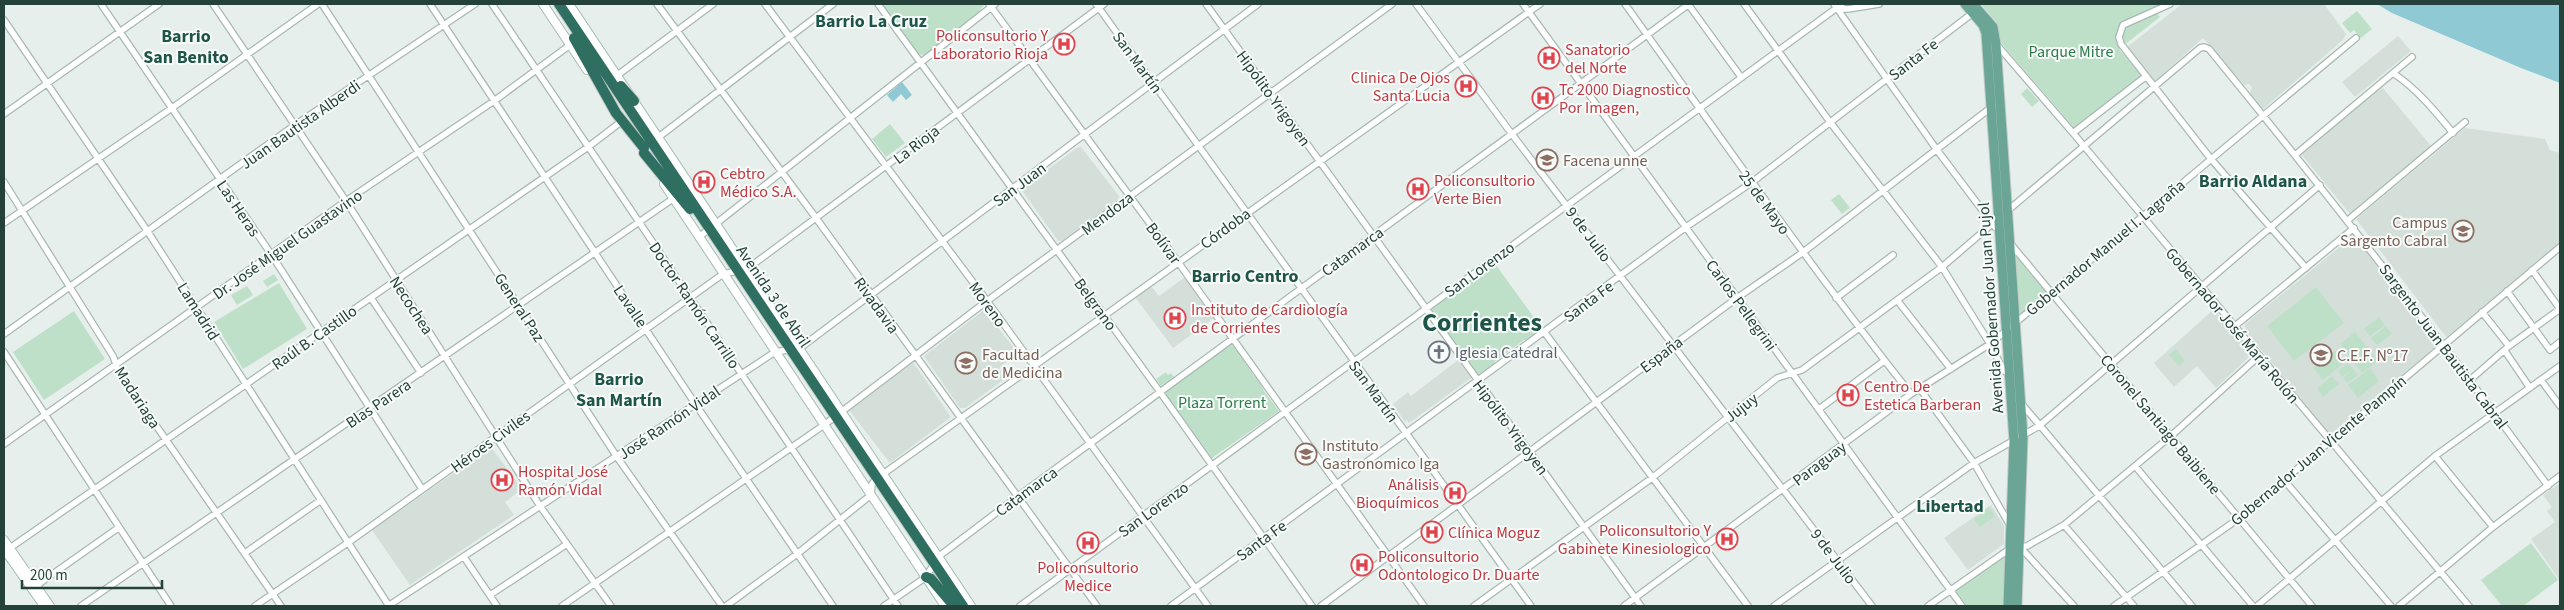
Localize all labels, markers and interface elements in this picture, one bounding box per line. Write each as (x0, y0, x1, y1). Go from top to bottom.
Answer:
district label: Barrio La Cruz (815, 9, 927, 34)
district label: Barrio San Benito (143, 24, 229, 70)
place label: Policonsultorio Y Laboratorio Rioja (933, 25, 1048, 65)
street label: San Martín (1107, 27, 1167, 98)
hospital icon: Policonsultorio Y Laboratorio Rioja (1052, 32, 1076, 56)
street label: Santa Fe (1884, 33, 1943, 86)
place label: Sanatorio del Norte (1565, 39, 1630, 79)
park label: Parque Mitre (2029, 41, 2113, 63)
street label: Hipólito Yrigoyen (1231, 46, 1316, 151)
hospital icon: Sanatorio del Norte (1537, 46, 1561, 70)
place label: Clinica De Ojos Santa Lucia (1351, 67, 1450, 107)
hospital icon: Clinica De Ojos Santa Lucia (1454, 74, 1478, 98)
street label: Juan Bautista Alberdi (236, 75, 365, 175)
place label: Tc 2000 Diagnostico Por Imagen, (1559, 79, 1691, 119)
hospital icon: Tc 2000 Diagnostico Por Imagen, (1531, 86, 1555, 110)
street label: La Rioja (889, 120, 944, 169)
school or university icon: Facena unne (1535, 148, 1559, 172)
place label: Facena unne (1563, 150, 1648, 172)
street label: San Juan (988, 157, 1051, 212)
place label: Cebtro Médico S.A. (720, 163, 796, 203)
street label: 25 de Mayo (1733, 166, 1795, 239)
district label: Barrio Aldana (2199, 169, 2307, 194)
hospital icon: Cebtro Médico S.A. (692, 170, 716, 194)
place label: Policonsultorio Verte Bien (1434, 170, 1535, 210)
street label: Gobernador Manuel I. Lagraña (2021, 175, 2190, 321)
street label: Las Heras (211, 176, 265, 242)
hospital icon: Policonsultorio Verte Bien (1406, 177, 1430, 201)
street label: Dr. José Miguel Guastavino (208, 185, 367, 305)
street label: Mendoza (1077, 187, 1138, 241)
street label: 9 de Julio (1560, 202, 1616, 267)
street label: Avenida Gobernador Juan Pujol (1973, 202, 2009, 414)
street label: Córdoba (1196, 203, 1255, 255)
place label: Campus Sargento Cabral (2340, 212, 2447, 252)
street label: Bolívar (1141, 218, 1186, 269)
school or university icon: Campus Sargento Cabral (2451, 219, 2475, 243)
street label: Catamarca (1317, 222, 1388, 282)
street label: San Lorenzo (1440, 237, 1519, 303)
street label: Doctor Ramón Carrillo (644, 238, 745, 373)
street label: Avenida 3 de Abril (731, 241, 816, 352)
street label: Gobernador José María Rolón (2160, 243, 2304, 408)
street label: Carlos Pellegrini (1701, 255, 1782, 356)
street label: Sargento Juan Bautista Cabral (2374, 259, 2513, 434)
district label: Barrio Centro (1191, 264, 1299, 289)
street label: General Paz (489, 269, 550, 347)
street label: Necochea (384, 272, 438, 339)
street label: Rivadavia (848, 273, 904, 338)
street label: Belgrano (1069, 274, 1122, 335)
street label: Santa Fe (1559, 276, 1618, 328)
street label: Moreno (963, 277, 1011, 332)
street label: Lamadrid (172, 278, 225, 345)
street label: Lavalle (608, 281, 653, 332)
place label: Instituto de Cardiología de Corrientes (1191, 299, 1348, 339)
street label: Raúl B. Castillo (268, 300, 362, 375)
district label: Corrientes (1422, 304, 1542, 341)
hospital icon: Instituto de Cardiología de Corrientes (1163, 306, 1187, 330)
street label: España (1636, 331, 1688, 378)
church icon: Iglesia Catedral (1427, 340, 1451, 364)
place label: Iglesia Catedral (1455, 342, 1558, 364)
school or university icon: C.E.F. Nº17 (2309, 343, 2333, 367)
place label: Facultad de Medicina (982, 344, 1062, 384)
place label: C.E.F. Nº17 (2337, 345, 2409, 367)
street label: Coronel Santiago Baibiene (2095, 350, 2226, 500)
school or university icon: Facultad de Medicina (954, 351, 978, 375)
street label: San Martín (1343, 356, 1403, 427)
street label: Madariaga (109, 362, 165, 433)
district label: Barrio San Martín (576, 367, 662, 413)
street label: Gobernador Juan Vicente Pampín (2226, 370, 2411, 531)
street label: Blas Parera (342, 374, 416, 434)
street label: Hipólito Yrigoyen (1467, 375, 1553, 480)
place label: Centro De Estetica Barberan (1864, 376, 1981, 416)
street label: José Ramón Vidal (614, 381, 725, 465)
hospital icon: Centro De Estetica Barberan (1836, 383, 1860, 407)
street label: Jujuy (1720, 388, 1763, 428)
park label: Plaza Torrent (1178, 392, 1267, 414)
street label: Héroes Civiles (446, 405, 535, 478)
place label: Instituto Gastronomico Iga (1322, 435, 1439, 475)
street label: Paraguay (1788, 436, 1851, 491)
school or university icon: Instituto Gastronomico Iga (1294, 442, 1318, 466)
place label: Hospital José Ramón Vidal (518, 461, 608, 501)
street label: Catamarca (991, 462, 1062, 522)
hospital icon: Hospital José Ramón Vidal (490, 468, 514, 492)
place label: Análisis Bioquímicos (1356, 474, 1439, 514)
street label: San Lorenzo (1114, 477, 1193, 543)
hospital icon: Análisis Bioquímicos (1443, 481, 1467, 505)
district label: Libertad (1916, 494, 1984, 519)
street label: Santa Fe (1232, 515, 1291, 567)
hospital icon: Clínica Moguz (1420, 520, 1444, 544)
place label: Policonsultorio Y Gabinete Kinesiologico (1558, 520, 1711, 560)
place label: Clínica Moguz (1448, 522, 1540, 544)
street label: 9 de Julio (1805, 524, 1861, 589)
hospital icon: Policonsultorio Y Gabinete Kinesiologico (1715, 527, 1739, 551)
hospital icon: Policonsultorio Medice (1076, 531, 1100, 555)
place label: Policonsultorio Odontologico Dr. Duarte (1378, 546, 1539, 586)
hospital icon: Policonsultorio Odontologico Dr. Duarte (1350, 553, 1374, 577)
place label: Policonsultorio Medice (1037, 557, 1139, 597)
scale bar (22, 558, 162, 590)
text: 200 m (30, 565, 68, 586)

